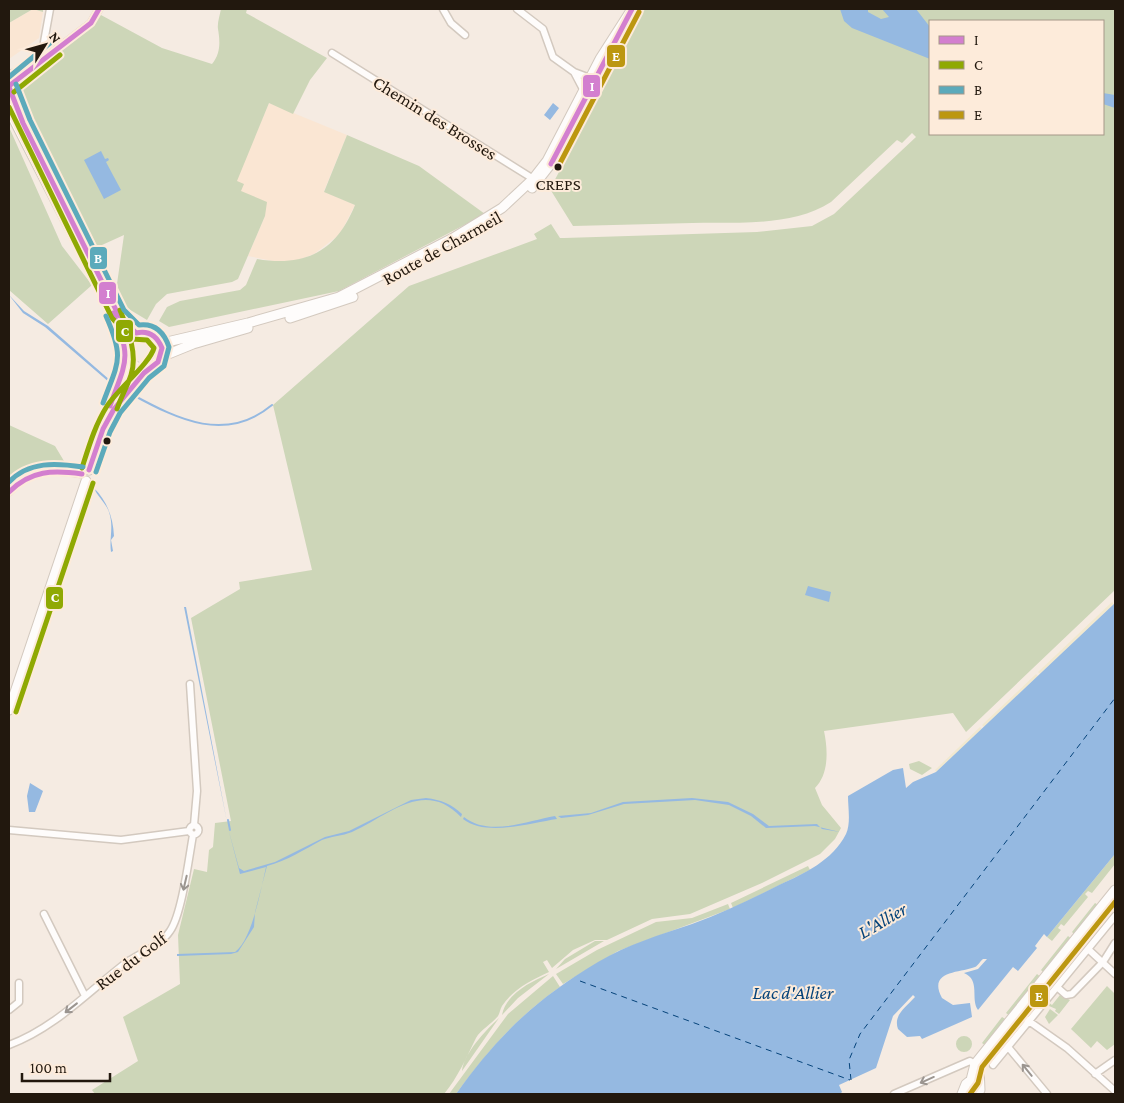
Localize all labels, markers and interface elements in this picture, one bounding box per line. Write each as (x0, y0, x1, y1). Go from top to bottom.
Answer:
north arrow (20, 20, 70, 70)
legend (929, 20, 1104, 135)
text: N (46, 29, 65, 46)
text: I (974, 32, 979, 48)
line badge: E (606, 44, 626, 68)
text: E (612, 48, 620, 64)
text: C (974, 57, 983, 73)
street label: Chemin des Brosses (369, 72, 501, 164)
line badge: I (582, 74, 601, 98)
text: I (590, 78, 595, 94)
text: B (974, 82, 982, 98)
text: E (974, 107, 982, 123)
marker: CREPS (553, 162, 563, 172)
place label: CREPS (535, 175, 581, 194)
street label: Route de Charmeil (379, 207, 505, 289)
line badge: B (89, 246, 108, 270)
text: B (94, 250, 102, 266)
line badge: I (98, 281, 117, 305)
text: I (106, 285, 111, 301)
line badge: C (115, 319, 134, 343)
text: C (121, 323, 130, 339)
unlabelled marker (102, 436, 112, 446)
line badge: C (45, 586, 64, 610)
text: C (51, 589, 60, 605)
one-way arrow (180, 874, 189, 890)
water label: L'Allier (854, 897, 912, 943)
street label: Rue du Golf (92, 927, 172, 994)
water label: Lac d'Allier (753, 982, 835, 1003)
line badge: E (1029, 984, 1049, 1008)
text: E (1035, 988, 1043, 1004)
one-way arrow (64, 1002, 77, 1013)
scale bar (22, 1050, 110, 1082)
text: 100 m (30, 1060, 67, 1076)
one-way arrow (1022, 1064, 1033, 1077)
one-way arrow (920, 1076, 935, 1085)

